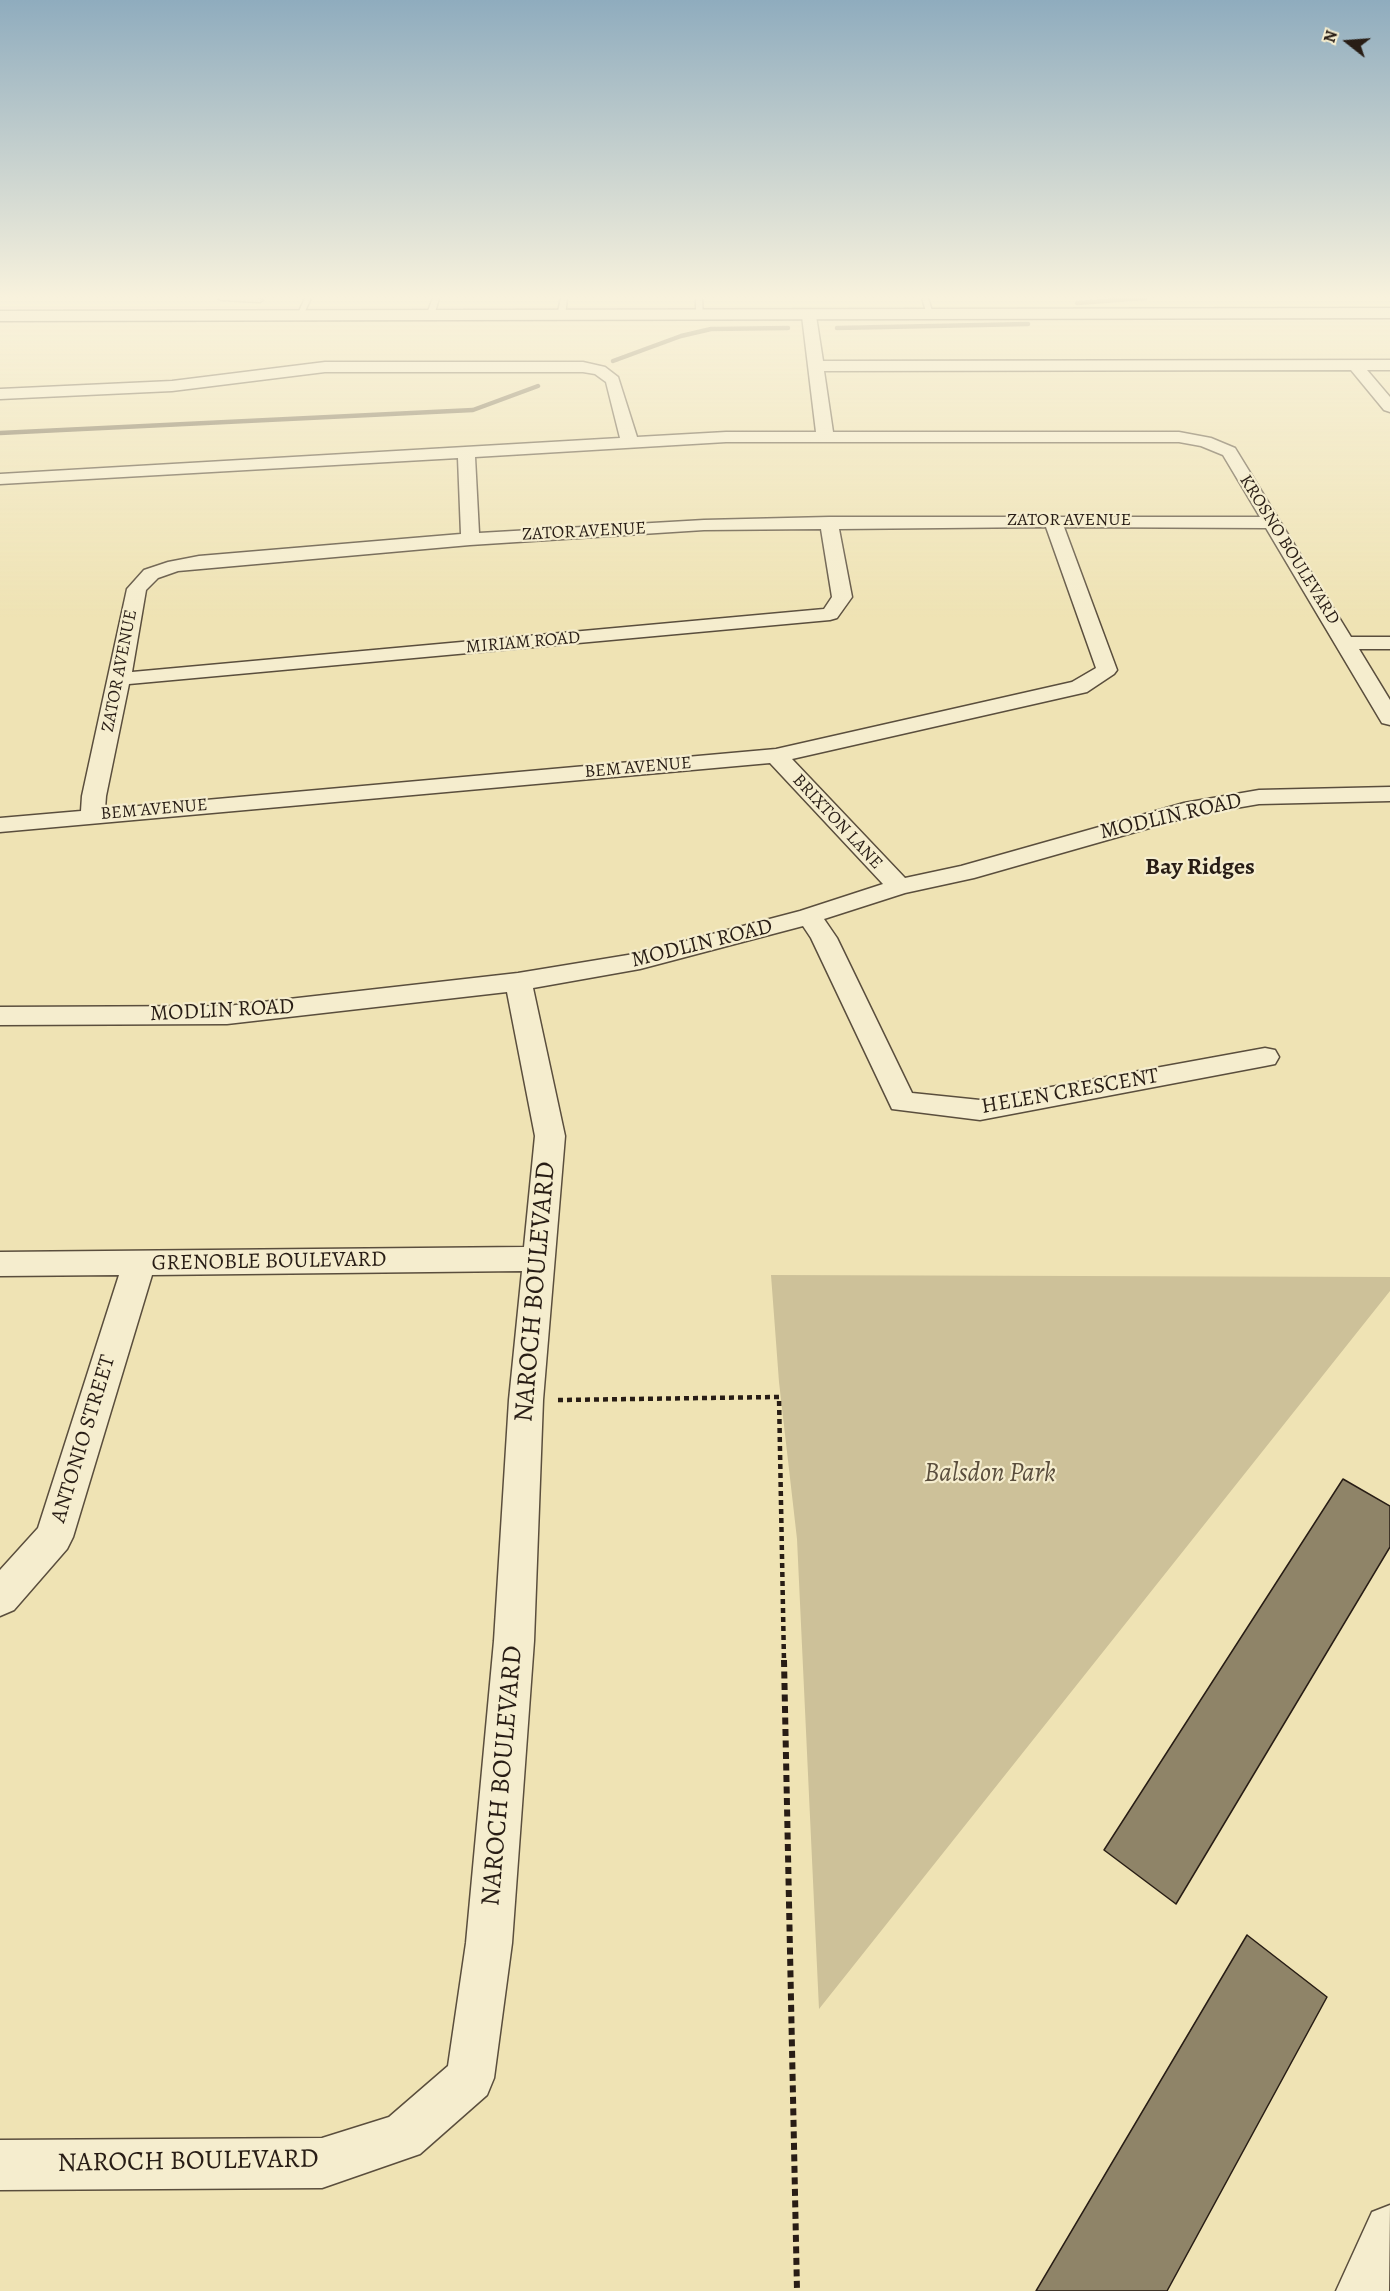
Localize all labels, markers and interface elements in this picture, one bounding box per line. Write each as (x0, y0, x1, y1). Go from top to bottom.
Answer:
north arrow (1318, 12, 1378, 72)
text: N (1319, 28, 1343, 46)
street label: KROSNO BOULEVARD (1234, 471, 1344, 629)
street label: ZATOR AVENUE (1007, 510, 1131, 532)
street label: ZATOR AVENUE (521, 518, 647, 546)
street label: ZATOR AVENUE (98, 608, 142, 734)
street label: MIRIAM ROAD (465, 627, 581, 659)
street label: BEM AVENUE (584, 753, 692, 783)
street label: BRIXTON LANE (787, 770, 887, 874)
street label: MODLIN ROAD (1098, 788, 1244, 846)
street label: BEM AVENUE (100, 795, 208, 825)
district label: Bay Ridges (1145, 854, 1255, 882)
street label: MODLIN ROAD (629, 914, 775, 974)
street label: MODLIN ROAD (149, 994, 295, 1028)
street label: HELEN CRESCENT (979, 1063, 1161, 1121)
street label: NAROCH BOULEVARD (508, 1160, 564, 1424)
street label: GRENOBLE BOULEVARD (151, 1247, 387, 1277)
street label: ANTONIO STREET (46, 1352, 122, 1526)
park label: Balsdon Park (924, 1458, 1056, 1490)
street label: NAROCH BOULEVARD (475, 1644, 531, 1908)
street label: NAROCH BOULEVARD (57, 2144, 319, 2180)

